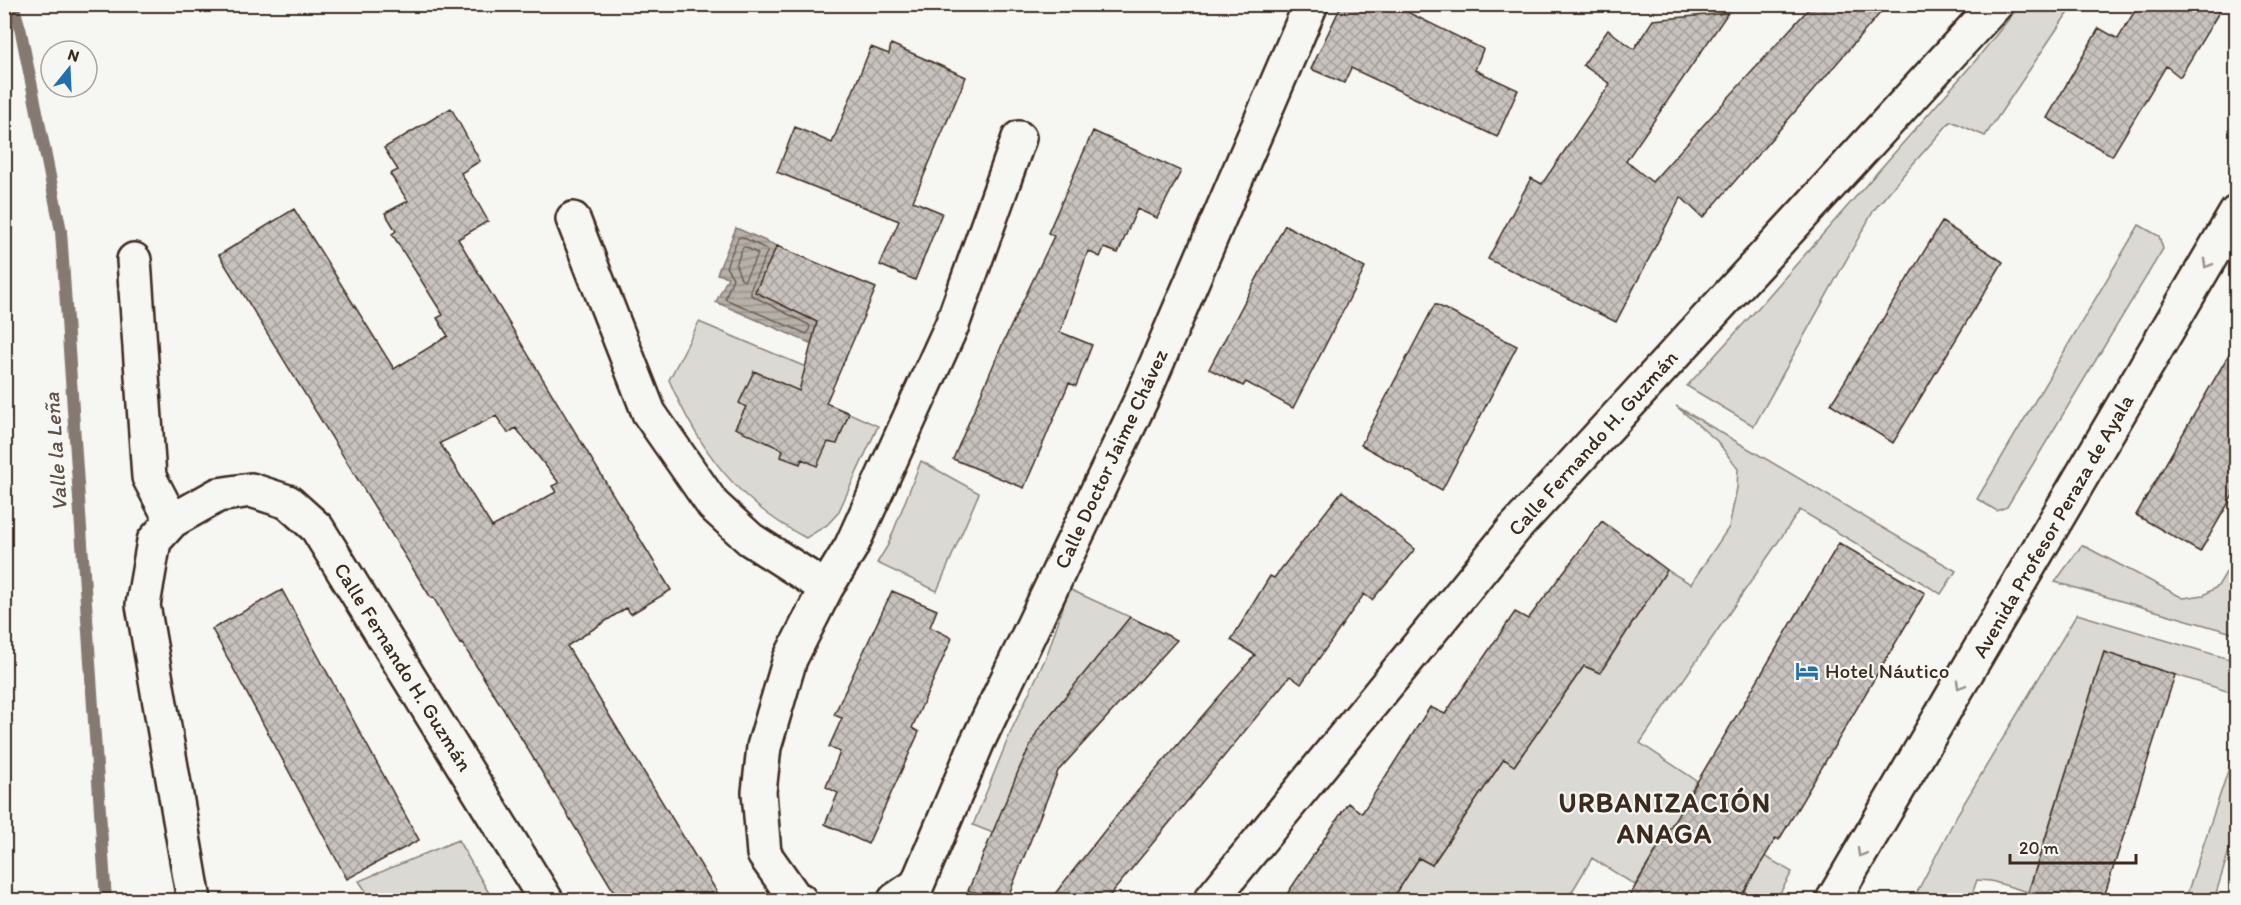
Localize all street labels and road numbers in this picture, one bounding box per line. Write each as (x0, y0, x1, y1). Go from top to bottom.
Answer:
street label: Calle Doctor Jaime Chávez (1049, 345, 1173, 573)
street label: Calle Fernando H. Guzmán (1503, 345, 1683, 541)
street label: Avenida Profesor Peraza de Ayala (1967, 389, 2139, 662)
street label: Calle Fernando H. Guzmán (329, 558, 478, 776)

